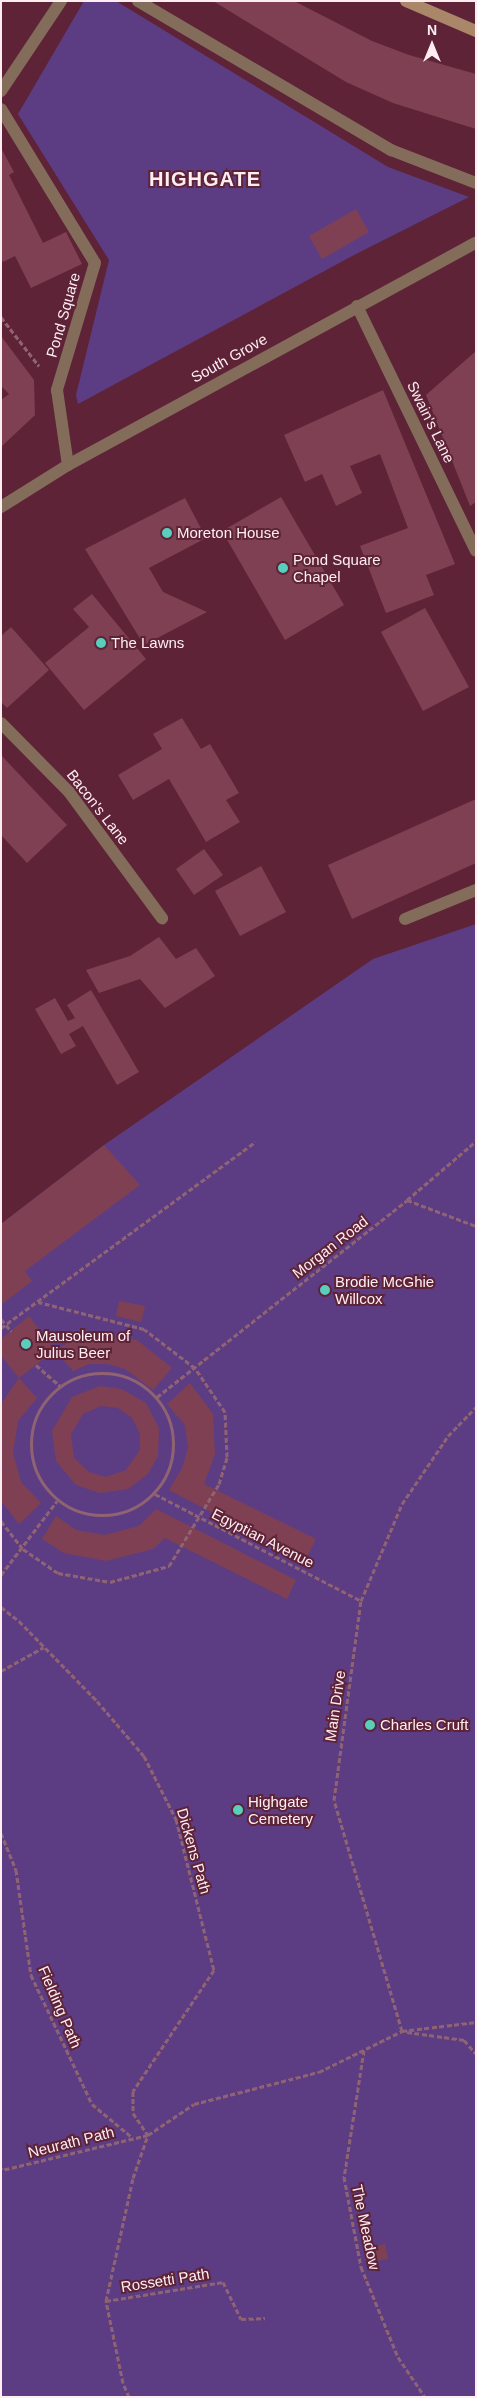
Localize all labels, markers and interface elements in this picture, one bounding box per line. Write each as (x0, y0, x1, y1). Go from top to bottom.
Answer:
north arrow (407, 20, 457, 70)
text: N (427, 22, 437, 38)
district label: HIGHGATE (148, 167, 262, 191)
street label: Pond Square (42, 270, 84, 360)
street label: South Grove (188, 330, 270, 386)
street label: Swain's Lane (403, 378, 459, 466)
place label: Moreton House (177, 524, 280, 542)
marker: Moreton House (161, 527, 173, 539)
place label: Pond Square Chapel (293, 550, 381, 585)
marker: Pond Square Chapel (277, 562, 289, 574)
place label: The Lawns (111, 634, 184, 652)
marker: The Lawns (95, 637, 107, 649)
street label: Bacon's Lane (63, 766, 133, 848)
street label: Morgan Road (289, 1212, 371, 1282)
place label: Brodie McGhie Willcox (335, 1272, 434, 1307)
marker: Brodie McGhie Willcox (319, 1284, 331, 1296)
place label: Mausoleum of Julius Beer (36, 1326, 130, 1361)
marker: Mausoleum of Julius Beer (20, 1338, 32, 1350)
street label: Egyptian Avenue (209, 1504, 317, 1572)
street label: Main Drive (321, 1669, 349, 1743)
place label: Charles Cruft (380, 1716, 468, 1734)
marker: Charles Cruft (364, 1719, 376, 1731)
place label: Highgate Cemetery (248, 1792, 313, 1827)
marker: Highgate Cemetery (232, 1804, 244, 1816)
street label: Dickens Path (173, 1806, 215, 1896)
street label: Fielding Path (35, 1963, 85, 2051)
street label: Neurath Path (26, 2123, 116, 2161)
street label: The Meadow (348, 2183, 384, 2271)
street label: Rossetti Path (120, 2264, 210, 2296)

